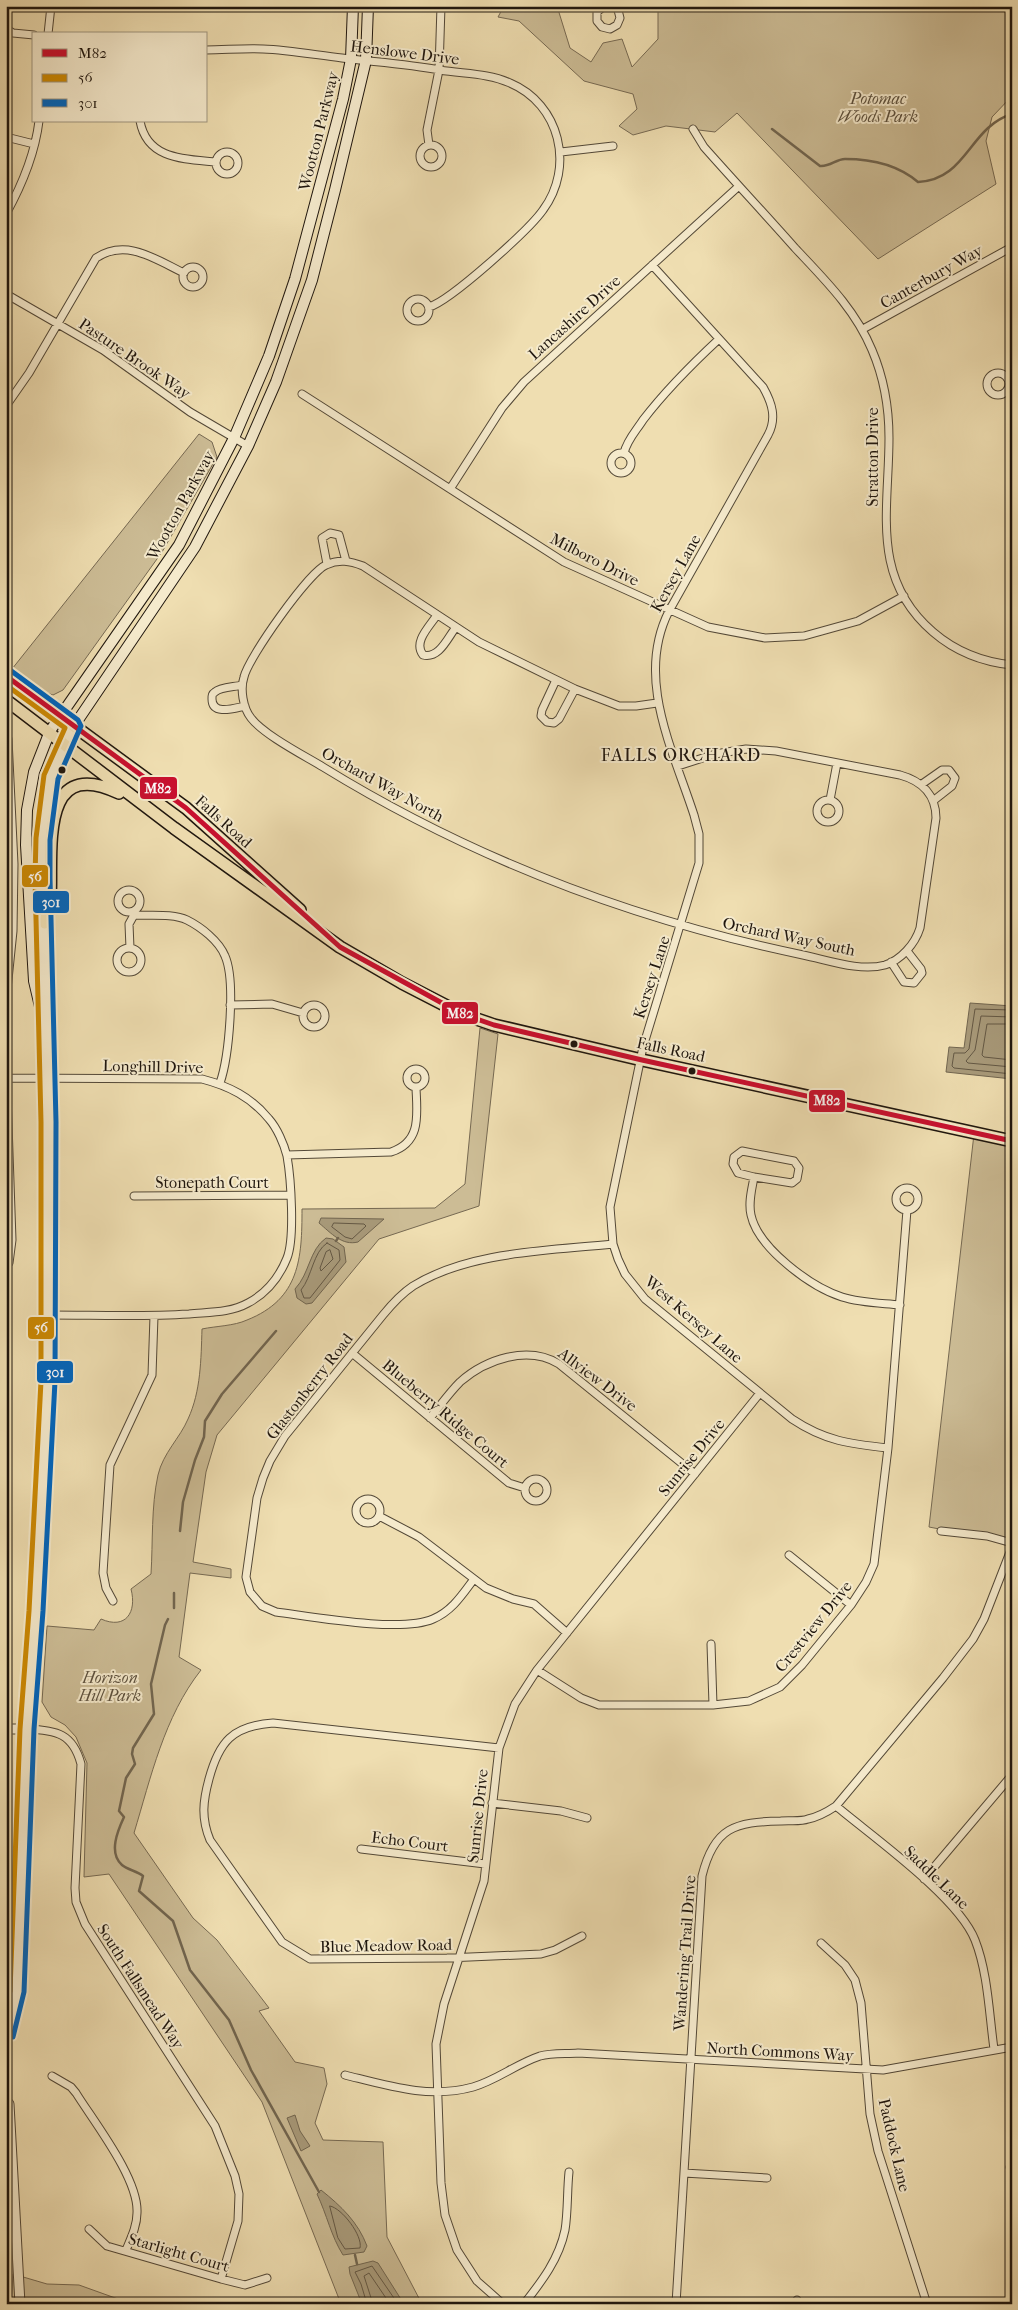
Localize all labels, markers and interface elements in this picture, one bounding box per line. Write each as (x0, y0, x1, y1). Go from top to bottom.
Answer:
legend (32, 32, 208, 122)
street label: Henslowe Drive (349, 36, 461, 69)
text: M82 (78, 44, 107, 62)
text: 56 (78, 68, 93, 86)
street label: Wootton Parkway (294, 69, 343, 194)
park label: Potomac Woods Park (838, 89, 918, 126)
text: 301 (78, 94, 98, 112)
street label: Canterbury Way (877, 240, 986, 312)
street label: Lancashire Drive (524, 271, 624, 364)
street label: Pasture Brook Way (75, 314, 195, 403)
street label: Stratton Drive (863, 407, 882, 507)
street label: Wootton Parkway (142, 447, 219, 564)
street label: Milboro Drive (547, 529, 643, 590)
street label: Kersey Lane (646, 531, 705, 615)
street label: Orchard Way North (318, 743, 447, 826)
district label: FALLS ORCHARD (601, 745, 761, 766)
unlabelled marker (57, 765, 67, 775)
line badge: M82 (139, 776, 178, 800)
text: M82 (143, 780, 172, 797)
street label: Falls Road (191, 791, 256, 852)
line badge: 56 (21, 864, 49, 888)
text: 56 (28, 868, 42, 885)
line badge: 301 (32, 890, 70, 914)
text: 301 (42, 894, 60, 911)
street label: Orchard Way South (721, 913, 857, 960)
street label: Kersey Lane (629, 933, 674, 1021)
line badge: M82 (441, 1001, 479, 1025)
text: M82 (445, 1005, 474, 1022)
street label: Falls Road (635, 1033, 707, 1066)
unlabelled marker (569, 1039, 579, 1049)
street label: Longhill Drive (103, 1056, 204, 1077)
unlabelled marker (687, 1066, 697, 1076)
line badge: M82 (808, 1089, 846, 1113)
text: M82 (812, 1092, 841, 1109)
street label: Stonepath Court (155, 1173, 269, 1192)
street label: West Kersey Lane (640, 1271, 747, 1367)
line badge: 56 (27, 1316, 55, 1340)
text: 56 (34, 1319, 48, 1336)
street label: Glastonberry Road (262, 1329, 357, 1443)
street label: Allview Drive (554, 1343, 641, 1415)
street label: Blueberry Ridge Court (379, 1355, 513, 1472)
line badge: 301 (36, 1360, 74, 1384)
text: 301 (46, 1364, 64, 1381)
street label: Sunrise Drive (654, 1415, 729, 1500)
street label: Crestview Drive (771, 1577, 856, 1676)
park label: Horizon Hill Park (78, 1668, 141, 1705)
street label: Sunrise Drive (463, 1768, 492, 1864)
street label: Echo Court (370, 1827, 450, 1856)
street label: Saddle Lane (900, 1842, 973, 1913)
street label: Wandering Trail Drive (670, 1874, 699, 2033)
street label: South Fallsmead Way (93, 1920, 188, 2053)
street label: Blue Meadow Road (320, 1935, 453, 1956)
street label: North Commons Way (706, 2038, 854, 2065)
street label: Paddock Lane (875, 2097, 915, 2194)
street label: Starlight Court (126, 2229, 232, 2276)

